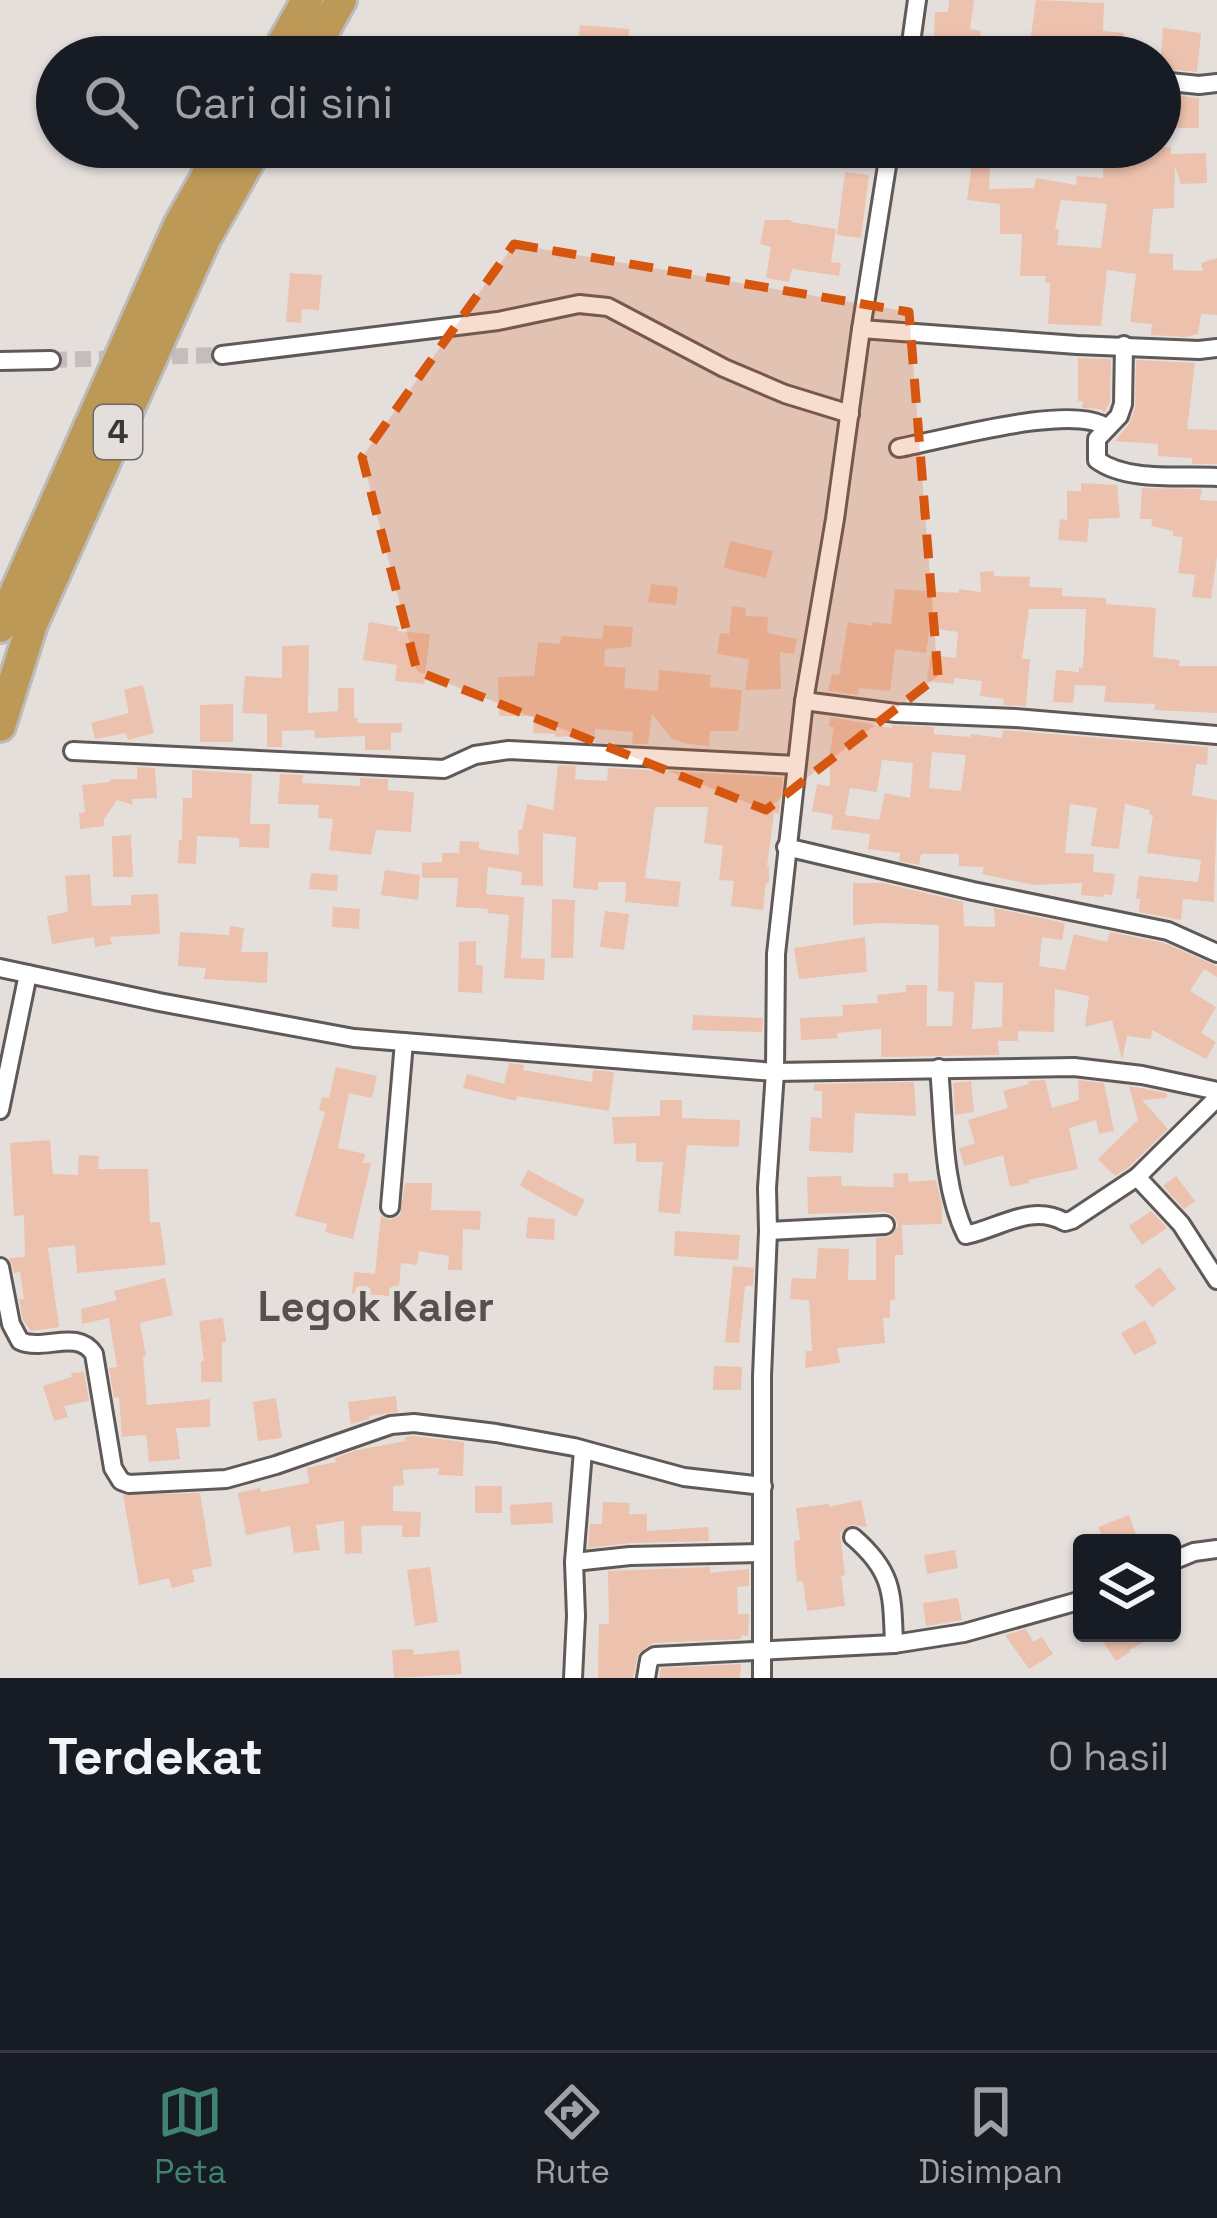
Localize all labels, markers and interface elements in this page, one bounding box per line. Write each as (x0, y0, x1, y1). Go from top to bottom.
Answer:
search box (36, 36, 1181, 168)
icon: search (78, 69, 144, 135)
text: Cari di sini (174, 74, 393, 131)
road number: 4 (94, 405, 142, 459)
district label: Legok Kaler (258, 1280, 494, 1333)
map controls (1073, 1534, 1181, 1642)
button: layers (1073, 1534, 1181, 1642)
text: Terdekat (48, 1724, 263, 1789)
text: 0 hasil (1048, 1732, 1169, 1781)
tab: Peta (154, 2079, 226, 2193)
tab: Rute (535, 2079, 610, 2193)
tab: Disimpan (919, 2079, 1063, 2193)

